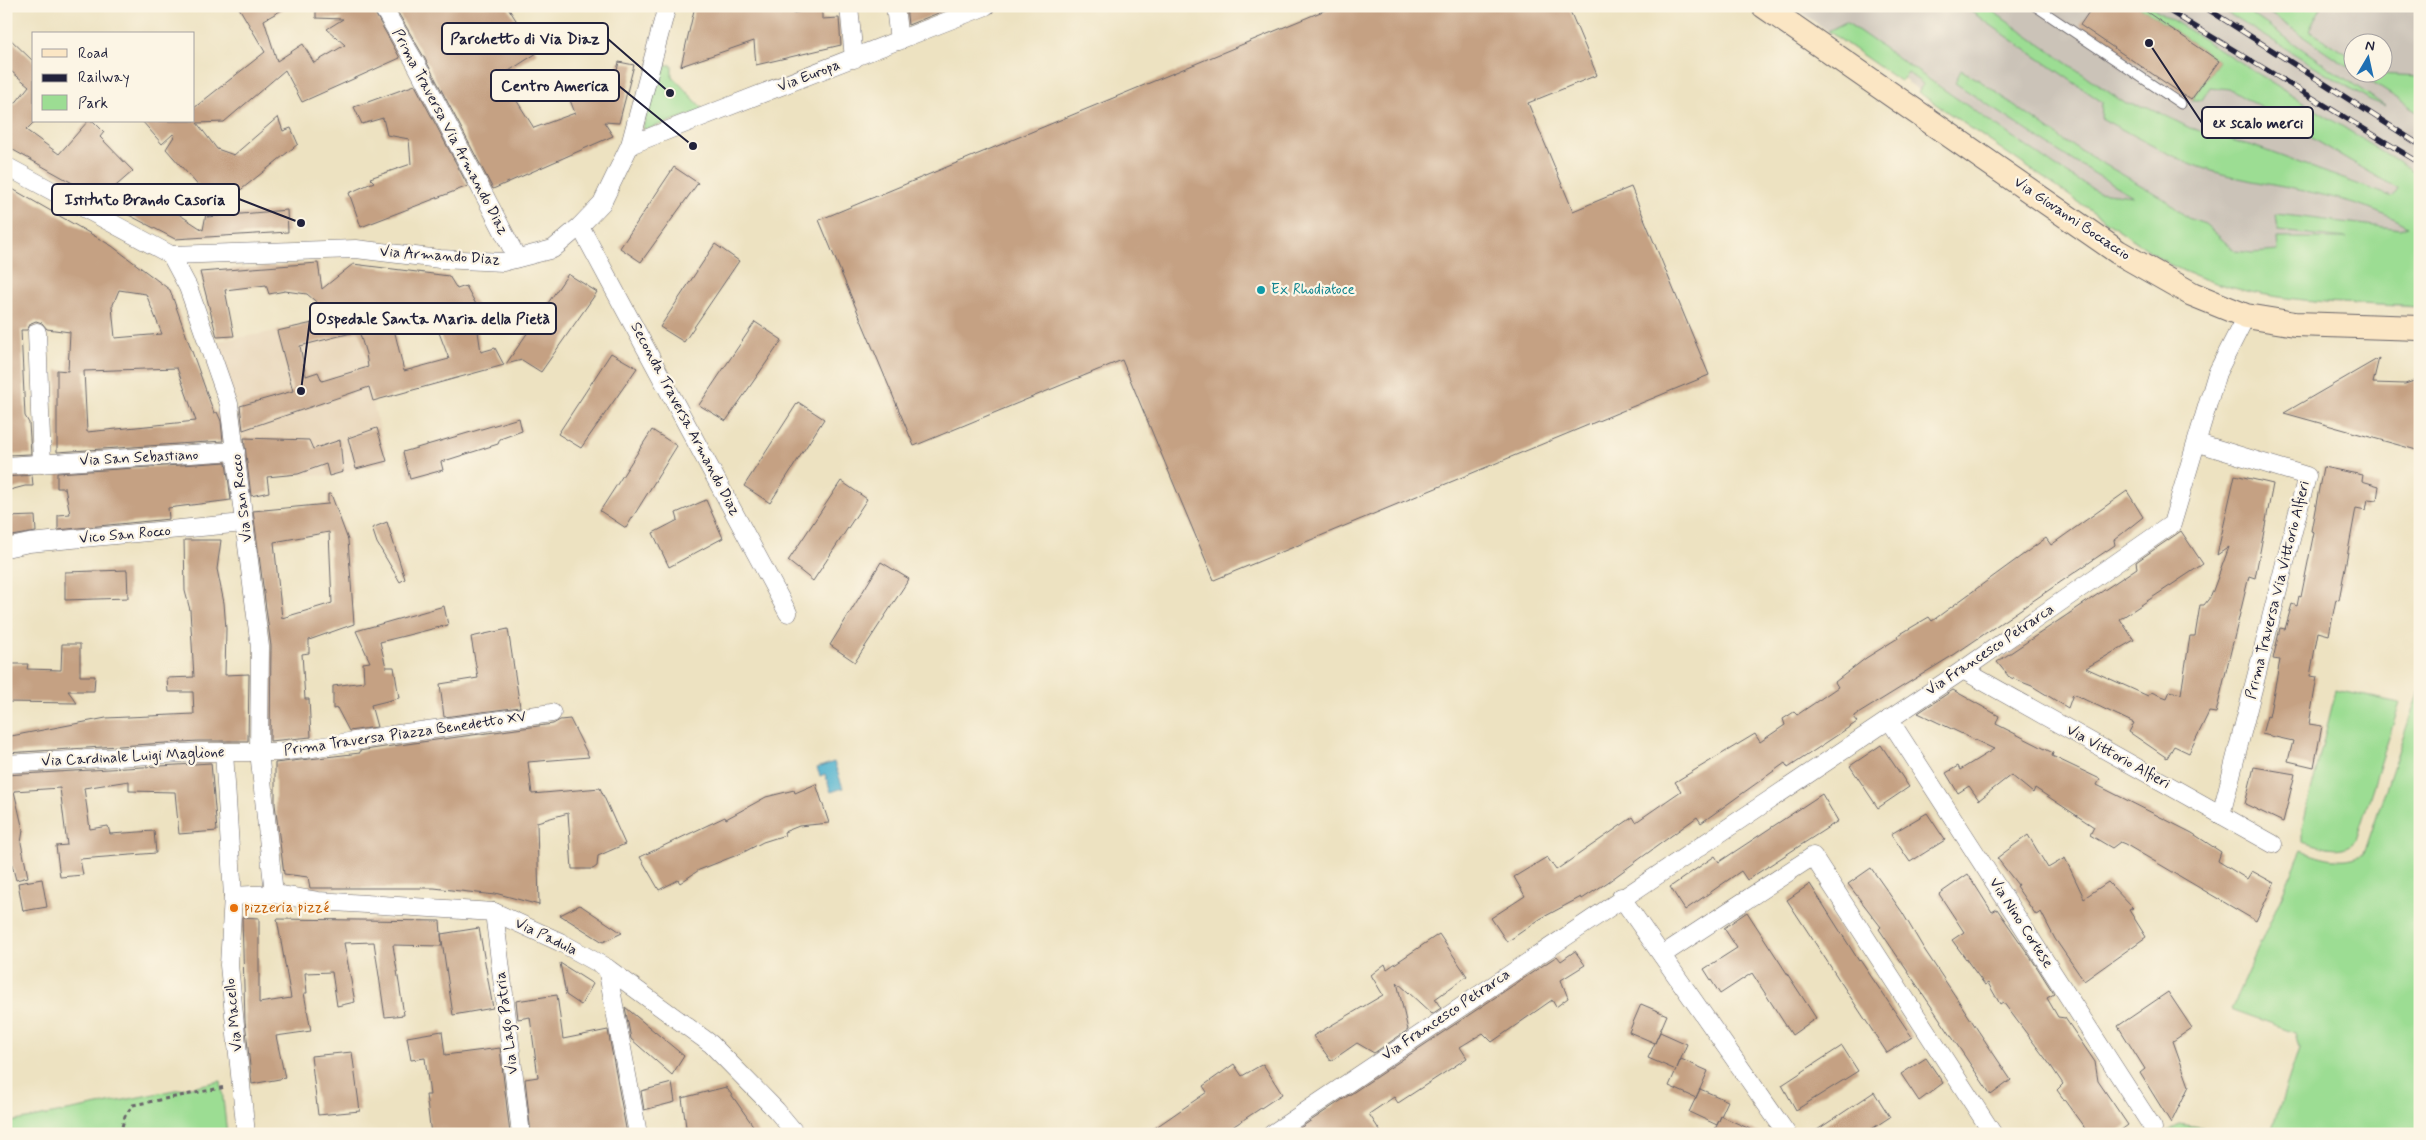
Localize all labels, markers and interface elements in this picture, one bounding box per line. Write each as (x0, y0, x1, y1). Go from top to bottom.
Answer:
callout: Parchetto di Via Diaz (442, 23, 608, 54)
street label: Prima Traversa Via Armando Diaz (387, 25, 513, 239)
text: Parchetto di Via Diaz (450, 29, 600, 50)
legend (32, 32, 195, 122)
north arrow (2344, 32, 2394, 82)
text: N (2364, 37, 2376, 56)
text: Road (78, 44, 108, 64)
street label: Via Europa (775, 55, 843, 97)
text: Railway (78, 68, 130, 88)
callout: Centro America (491, 70, 619, 101)
text: Centro America (501, 76, 609, 97)
text: Park (78, 94, 108, 114)
callout: ex scalo merci (2202, 107, 2313, 138)
text: ex scalo merci (2213, 113, 2304, 134)
street label: Via Giovanni Boccaccio (2010, 172, 2134, 266)
callout: Istituto Brando Casoria (52, 184, 239, 215)
text: Istituto Brando Casoria (64, 190, 226, 211)
street label: Via Armando Diaz (379, 242, 501, 270)
place label: Ex Rhodiatoce (1271, 280, 1355, 300)
marker: Ex Rhodiatoce (1255, 284, 1267, 296)
callout: Ospedale Santa Maria della Pietà (310, 303, 556, 334)
text: Ospedale Santa Maria della Pietà (316, 309, 551, 330)
street label: Seconda Traversa Armando Diaz (625, 319, 745, 520)
street label: Via San Sebastiano (79, 445, 199, 471)
street label: Via San Rocco (227, 453, 257, 543)
street label: Prima Traversa Via Vittorio Alfieri (2241, 479, 2315, 701)
street label: Vico San Rocco (78, 521, 172, 549)
street label: Via Francesco Petrarca (1922, 600, 2058, 700)
street label: Prima Traversa Piazza Benedetto XV (282, 707, 528, 761)
street label: Via Vittorio Alfieri (2062, 720, 2174, 794)
street label: Via Cardinale Luigi Maglione (41, 742, 225, 773)
street label: Via Nino Cortese (1984, 874, 2058, 972)
place label: pizzeria pizzé (244, 898, 329, 918)
marker: pizzeria pizzé (228, 902, 240, 914)
street label: Via Padula (511, 913, 581, 961)
street label: Via Francesco Petrarca (1378, 965, 1514, 1065)
street label: Via Lago Patria (491, 970, 524, 1076)
street label: Via Macello (220, 977, 248, 1053)

